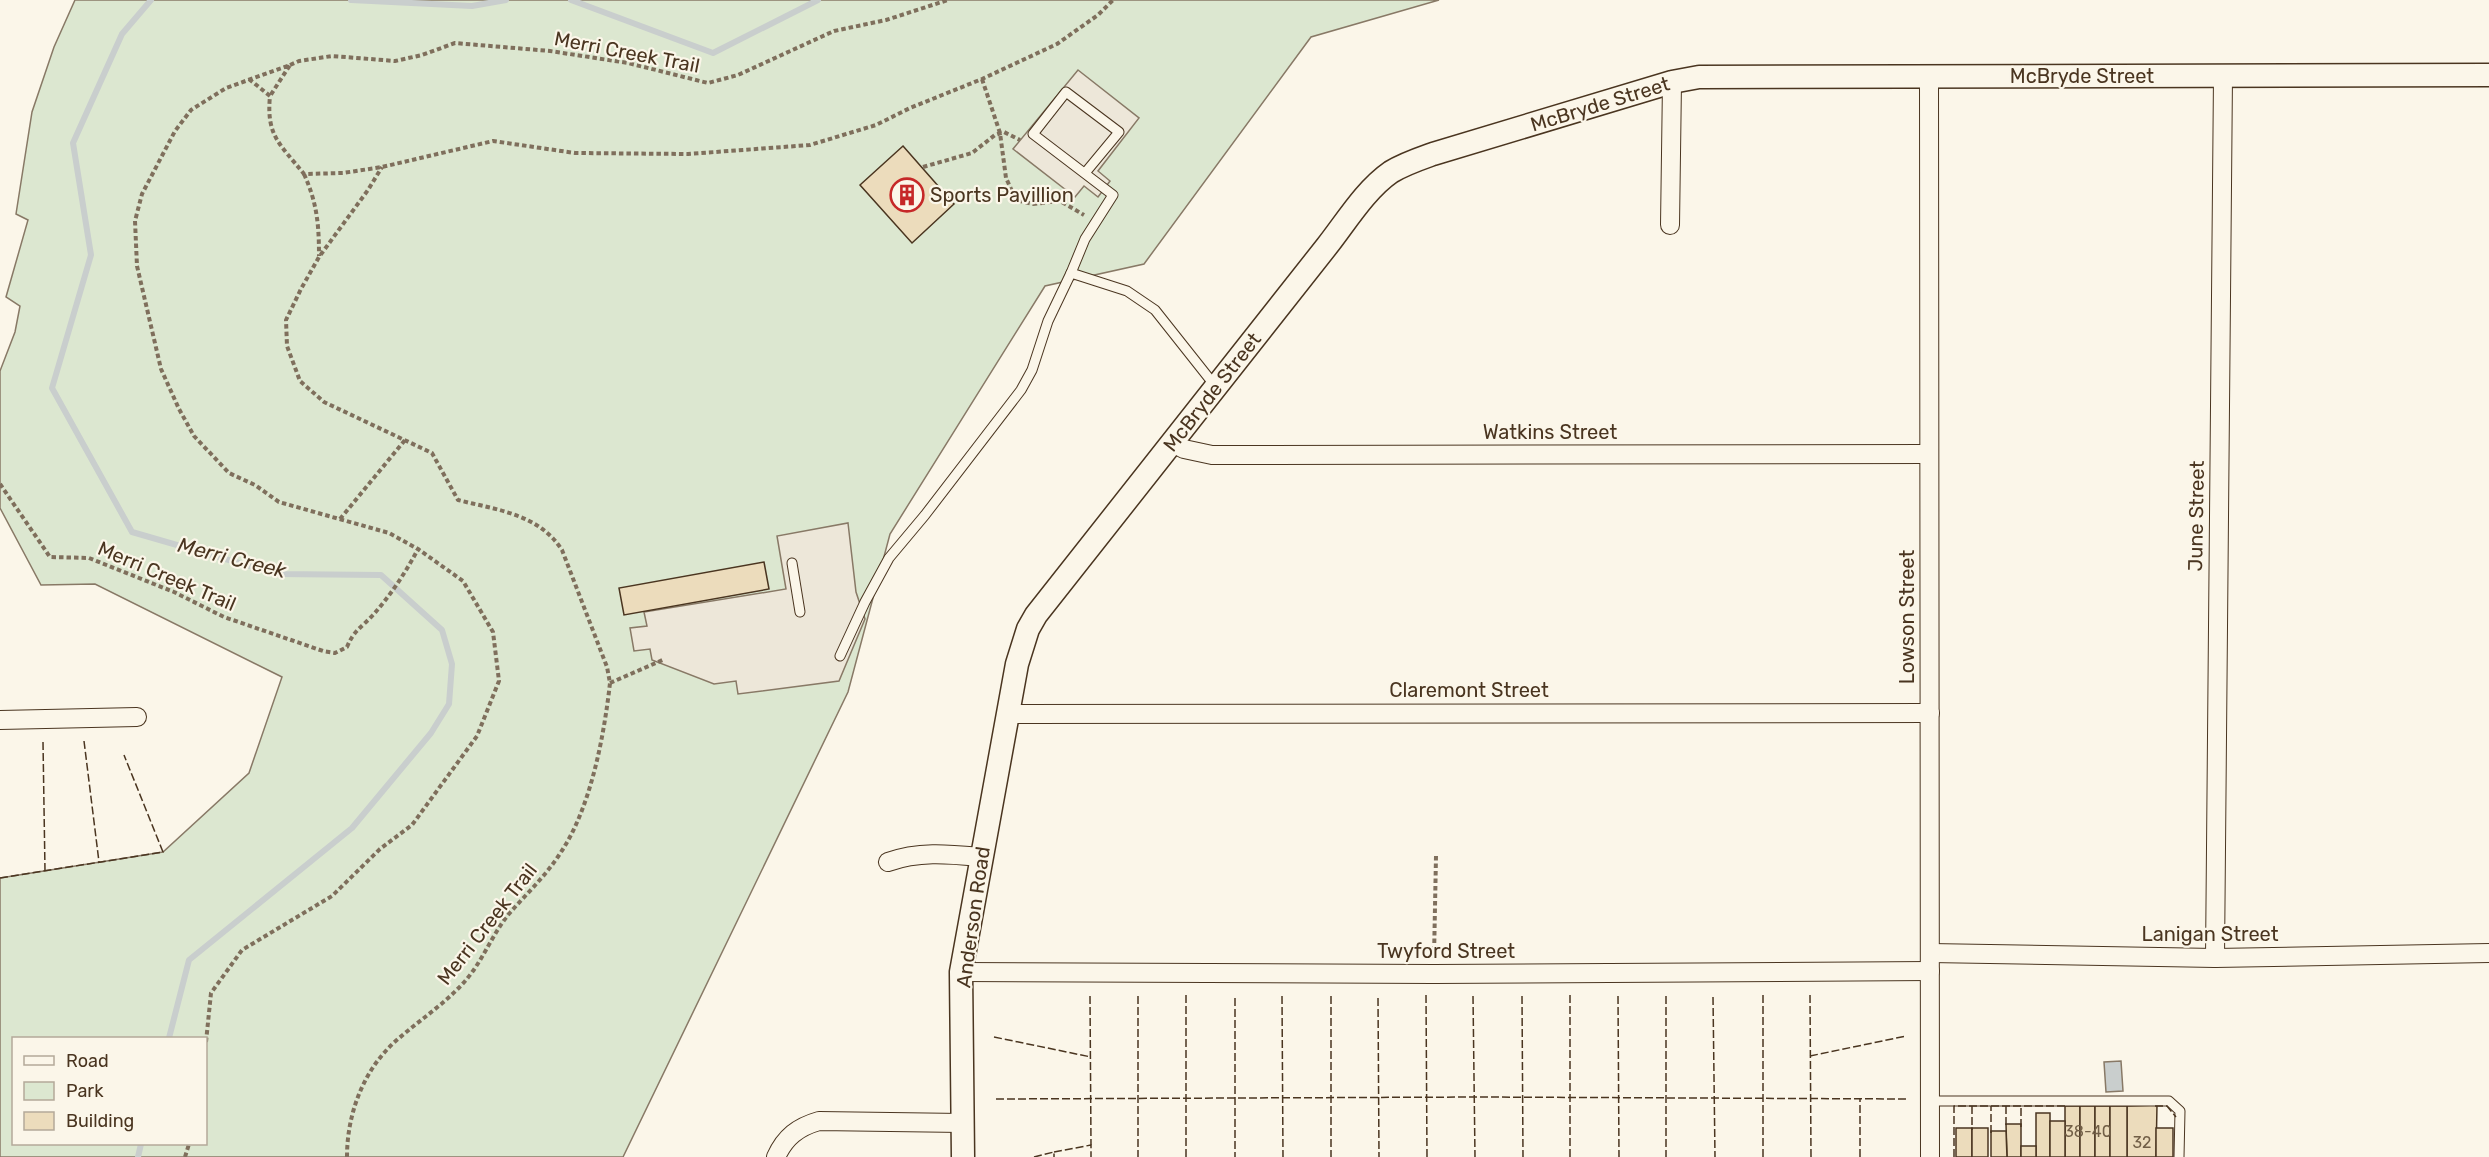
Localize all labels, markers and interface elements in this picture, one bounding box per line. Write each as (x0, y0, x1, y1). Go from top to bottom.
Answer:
street label: Merri Creek Trail (552, 26, 702, 78)
street label: McBryde Street (2010, 64, 2154, 88)
street label: McBryde Street (1527, 71, 1673, 137)
building icon: Sports Pavillion (889, 177, 925, 213)
place label: Sports Pavillion (930, 183, 1074, 207)
street label: McBryde Street (1158, 328, 1266, 456)
street label: Watkins Street (1483, 420, 1617, 444)
street label: June Street (2183, 460, 2209, 572)
water label: Merri Creek (175, 532, 290, 583)
street label: Merri Creek Trail (94, 536, 240, 616)
street label: Lowson Street (1895, 550, 1919, 684)
street label: Claremont Street (1389, 678, 1549, 702)
street label: Anderson Road (951, 845, 995, 989)
street label: Merri Creek Trail (432, 858, 542, 990)
street label: Lanigan Street (2141, 922, 2279, 946)
street label: Twyford Street (1377, 939, 1515, 963)
legend (12, 1037, 207, 1145)
text: Road (66, 1050, 109, 1072)
text: Park (66, 1080, 104, 1102)
text: Building (66, 1110, 134, 1132)
house number: 38-40 (2064, 1122, 2112, 1141)
house number: 32 (2132, 1133, 2152, 1152)

